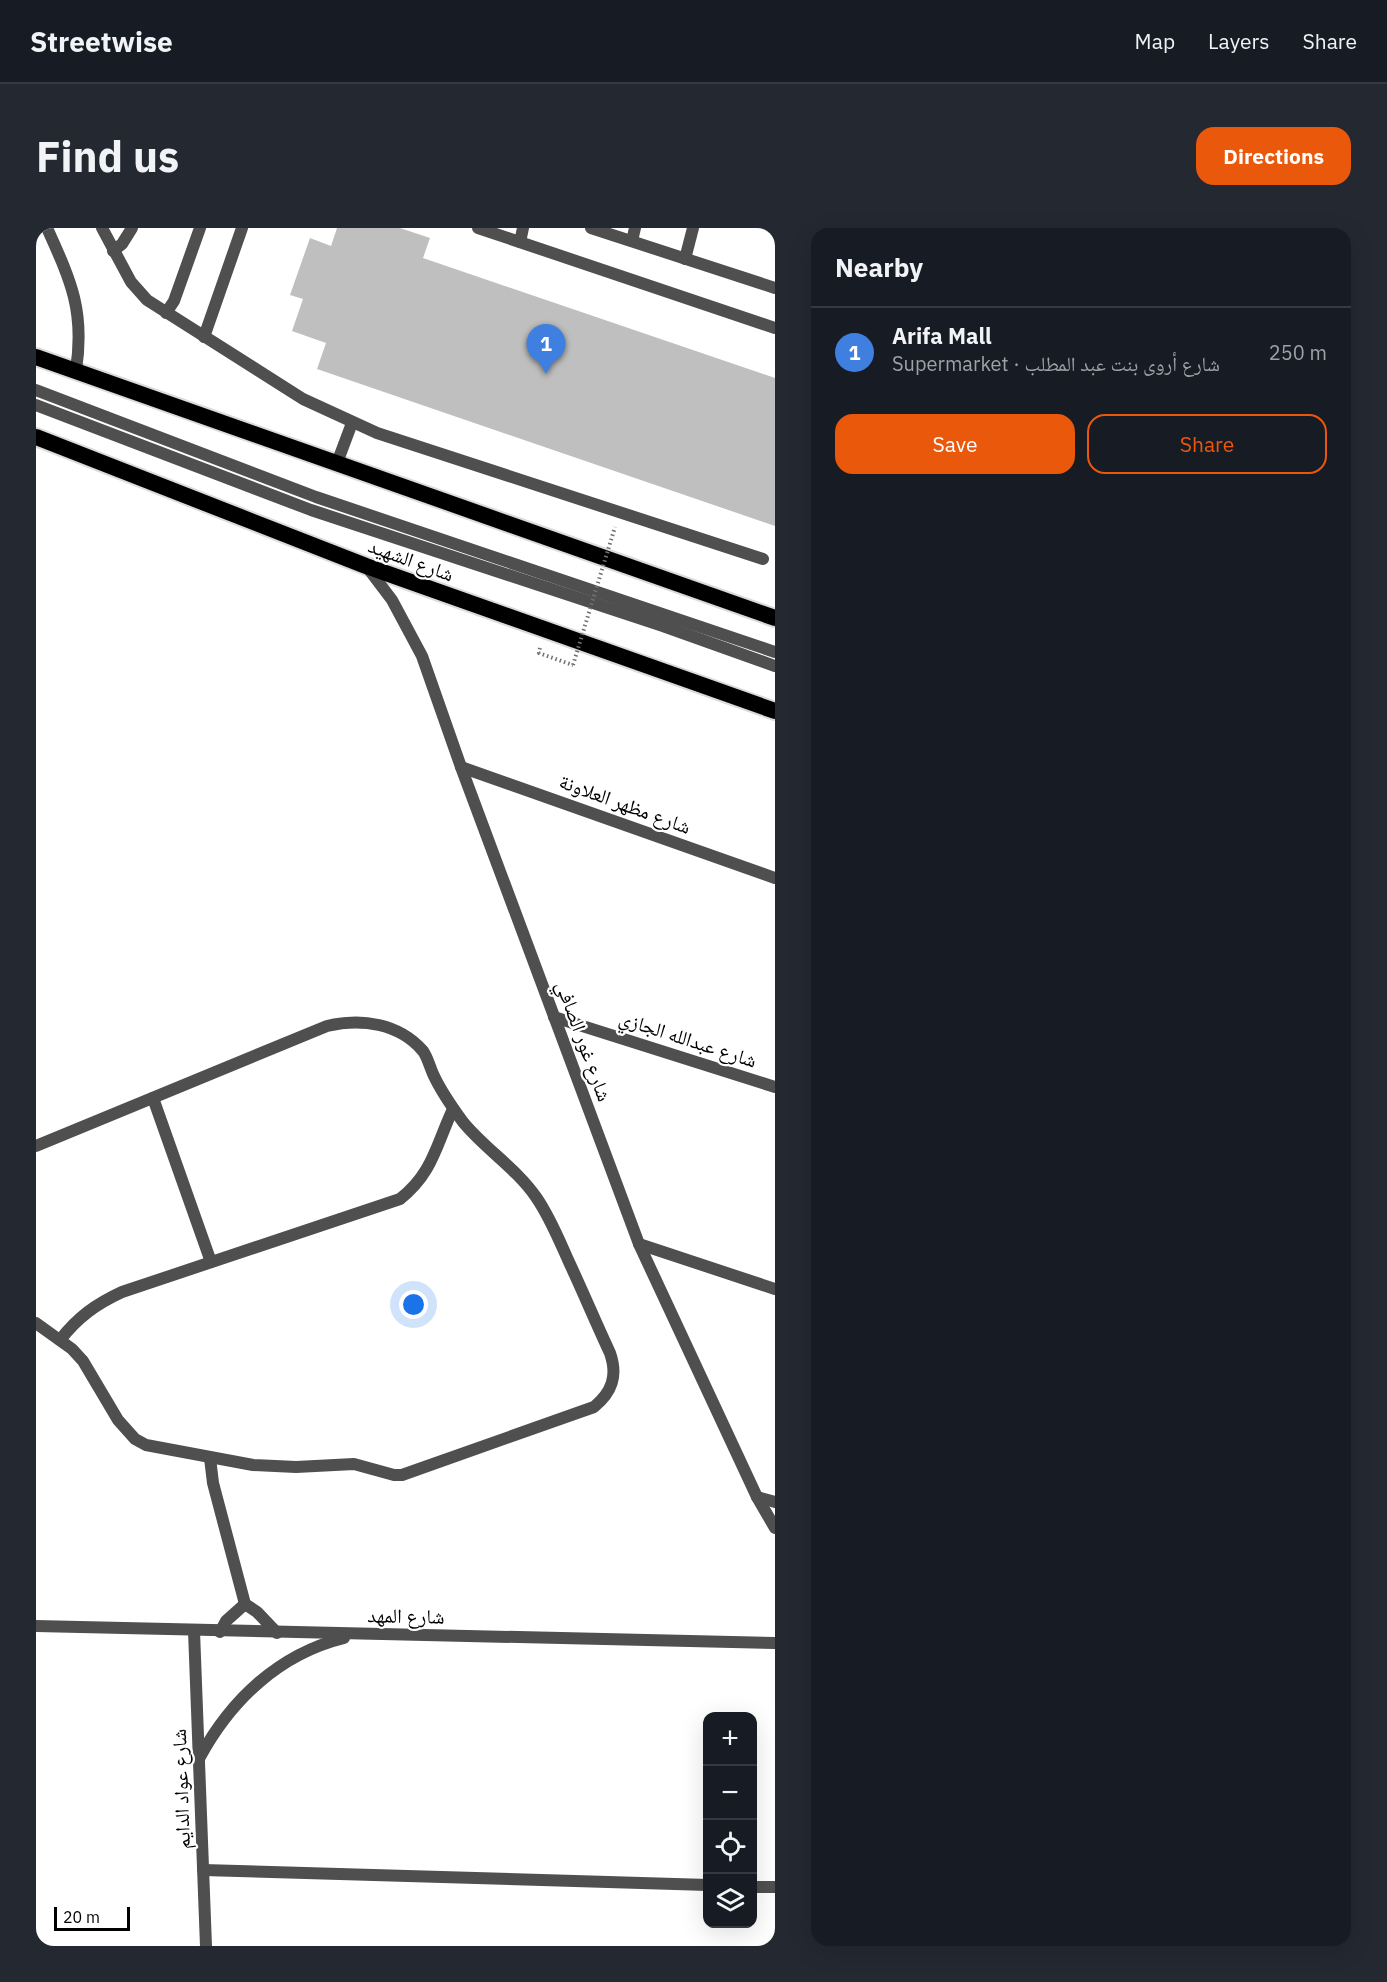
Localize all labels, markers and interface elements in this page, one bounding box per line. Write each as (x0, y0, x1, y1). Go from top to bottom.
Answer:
text: Streetwise (30, 23, 173, 60)
text: Map (1135, 27, 1175, 55)
text: Layers (1208, 27, 1270, 55)
text: Share (1303, 27, 1357, 55)
button: Directions (1196, 127, 1351, 185)
text: Find us (36, 129, 179, 184)
text: Nearby (835, 250, 923, 284)
text: Arifa Mall (892, 321, 992, 350)
pin: 1 (526, 324, 566, 374)
text: 1 (849, 339, 861, 366)
text: 250 m (1269, 339, 1327, 366)
text: Supermarket · شارع أروى بنت عبد المطلب (892, 350, 1220, 377)
button: Save (835, 414, 1075, 474)
button: Share (1087, 414, 1327, 474)
street label: شارع الشهيد (365, 532, 458, 587)
street label: شارع مظهر العلاونة (556, 767, 695, 840)
street label: شارع غور الصافي (547, 977, 619, 1106)
street label: شارع عبدالله الجازي (615, 1004, 760, 1076)
your location (399, 1290, 428, 1319)
street label: شارع المهد (367, 1601, 445, 1630)
map controls (703, 1712, 757, 1928)
button: + (703, 1712, 757, 1766)
street label: شارع عواد الدايم (165, 1728, 197, 1850)
button: − (703, 1766, 757, 1820)
button: locate (703, 1820, 757, 1874)
button: layers (703, 1874, 757, 1928)
scale bar (54, 1904, 130, 1932)
text: 20 m (63, 1907, 100, 1927)

